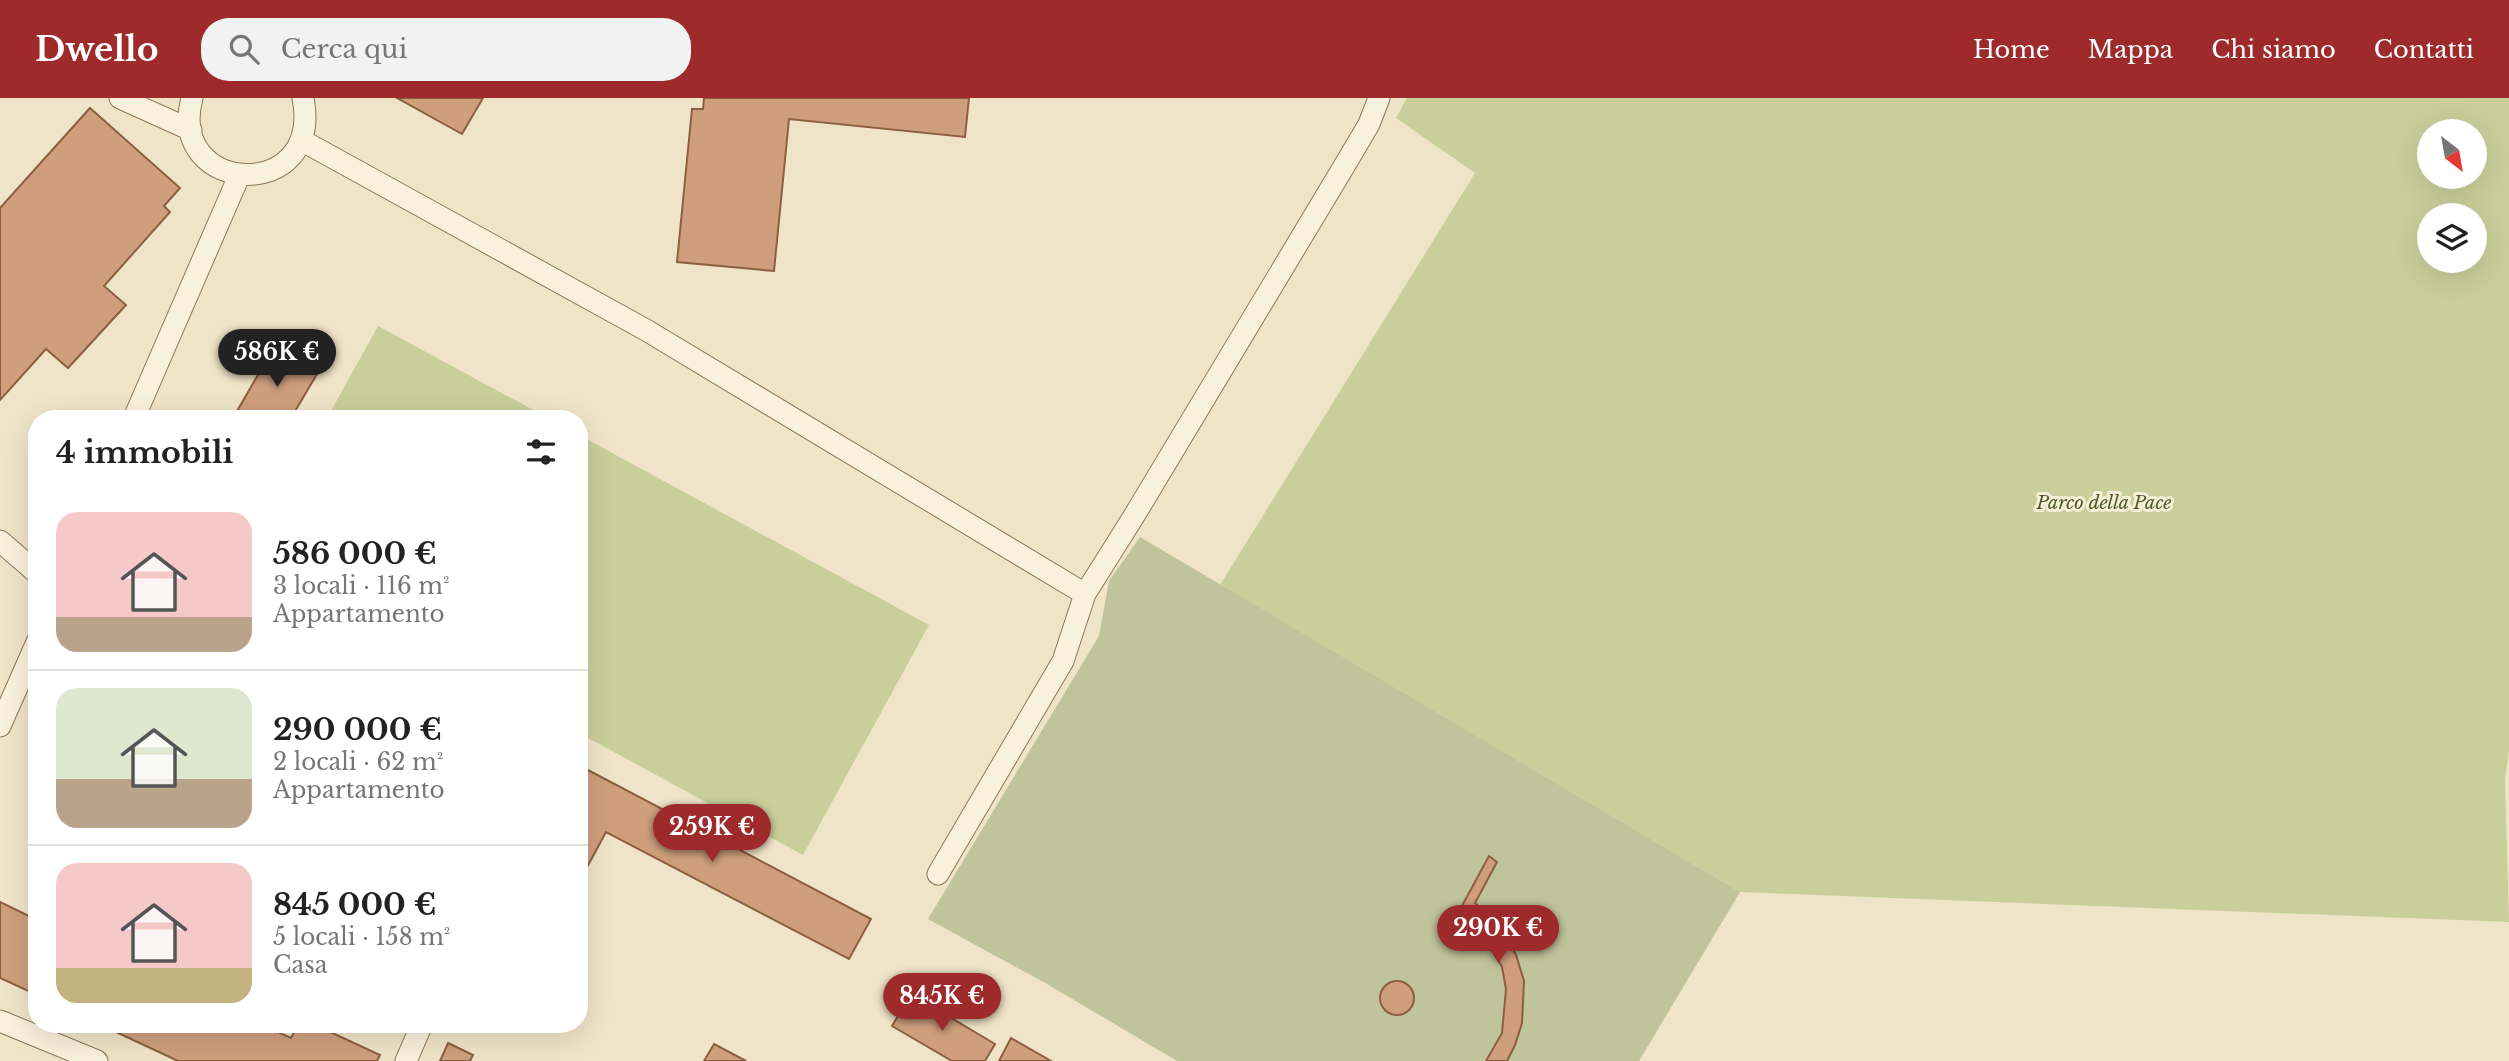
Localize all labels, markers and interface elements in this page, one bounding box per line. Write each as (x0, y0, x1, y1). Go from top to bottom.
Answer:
search box (201, 18, 691, 81)
text: Dwello (35, 29, 159, 70)
icon: search (225, 30, 263, 68)
text: Cerca qui (281, 33, 407, 65)
text: Home (1973, 35, 2050, 64)
text: Mappa (2088, 35, 2173, 64)
text: Chi siamo (2211, 35, 2336, 64)
text: Contatti (2374, 35, 2474, 64)
north arrow (2417, 119, 2487, 189)
map controls (2417, 119, 2487, 273)
button: layers (2417, 203, 2487, 273)
pin: 586K € (220, 330, 334, 389)
text: 586K € (234, 338, 320, 366)
icon: filters (522, 433, 560, 471)
text: 4 immobili (56, 434, 233, 471)
park label: Parco della Pace (2035, 492, 2172, 514)
text: 586 000 € (273, 535, 437, 572)
icon: home (112, 540, 196, 624)
text: 3 locali · 116 m² (273, 572, 450, 600)
text: Appartamento (273, 600, 445, 628)
text: 290 000 € (273, 711, 442, 748)
icon: home (112, 716, 196, 800)
text: 2 locali · 62 m² (273, 748, 443, 776)
text: Appartamento (273, 776, 445, 804)
pin: 259K € (655, 804, 769, 864)
text: 259K € (669, 813, 755, 841)
text: 845 000 € (273, 886, 437, 923)
icon: home (112, 891, 196, 975)
pin: 290K € (1441, 906, 1555, 965)
text: 290K € (1453, 914, 1543, 942)
text: 5 locali · 158 m² (273, 923, 450, 951)
text: Casa (273, 951, 327, 979)
pin: 845K € (885, 974, 999, 1033)
text: 845K € (899, 982, 985, 1010)

